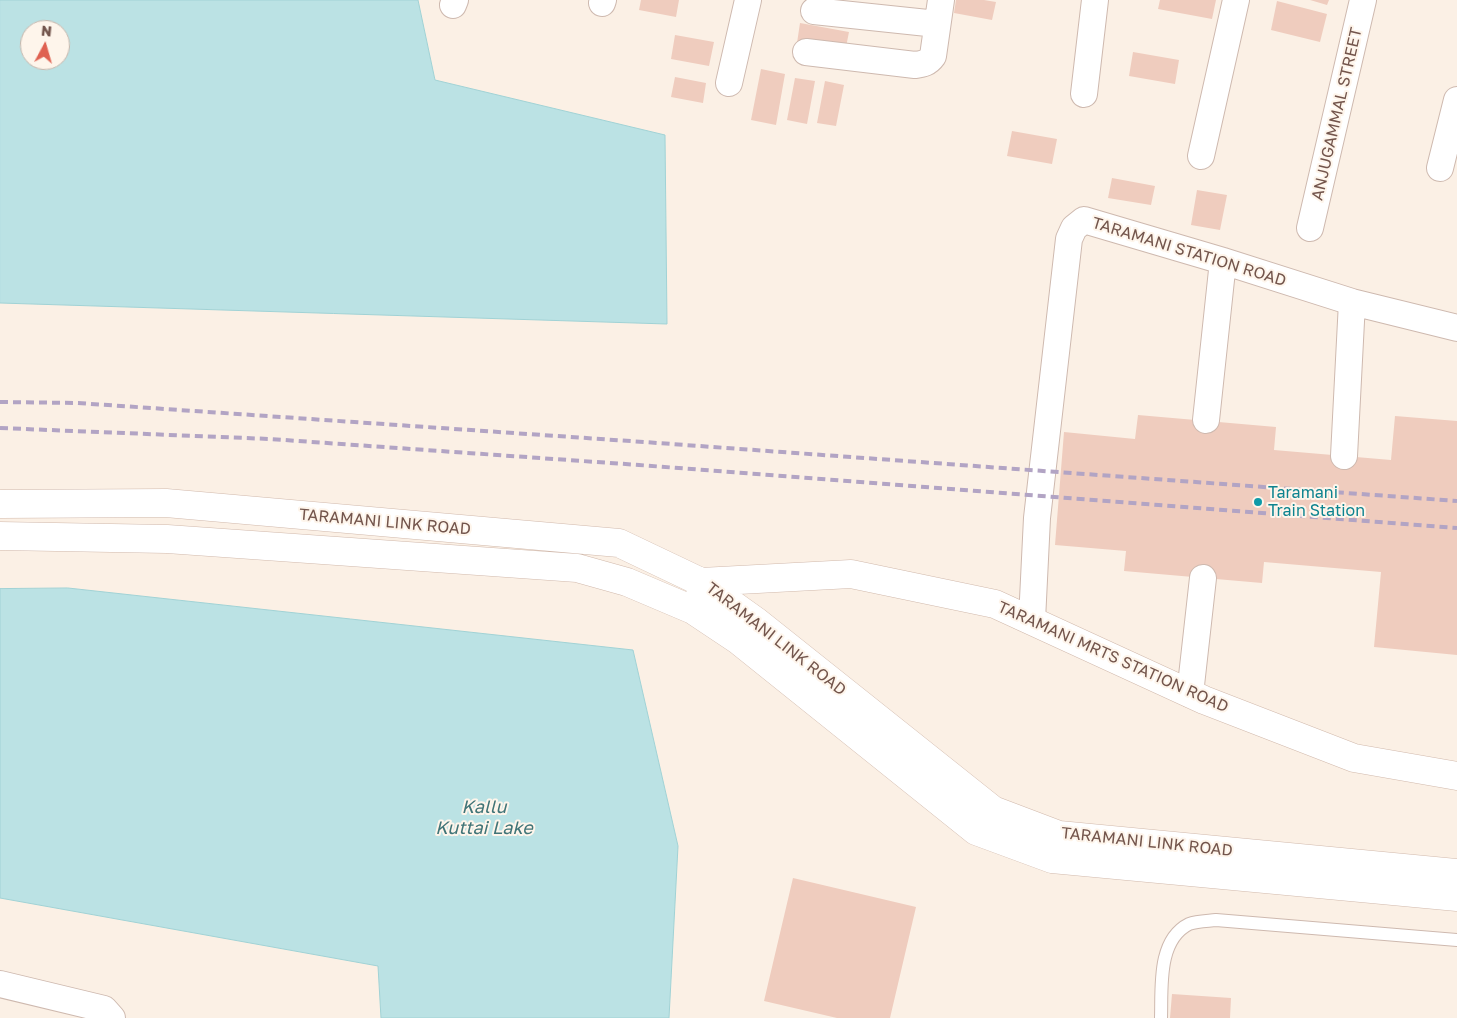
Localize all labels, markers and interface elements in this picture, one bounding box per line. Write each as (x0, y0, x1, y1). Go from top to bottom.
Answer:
north arrow (20, 20, 70, 70)
text: N (40, 22, 53, 40)
street label: ANJUGAMMAL STREET (1308, 26, 1366, 202)
street label: TARAMANI STATION ROAD (1090, 213, 1288, 291)
place label: Taramani Train Station (1268, 483, 1365, 521)
marker: Taramani Train Station (1252, 496, 1264, 508)
street label: TARAMANI LINK ROAD (298, 505, 472, 539)
street label: TARAMANI LINK ROAD (702, 578, 850, 700)
street label: TARAMANI MRTS STATION ROAD (995, 597, 1231, 717)
water label: Kallu Kuttai Lake (435, 796, 533, 839)
street label: TARAMANI LINK ROAD (1060, 823, 1234, 861)

